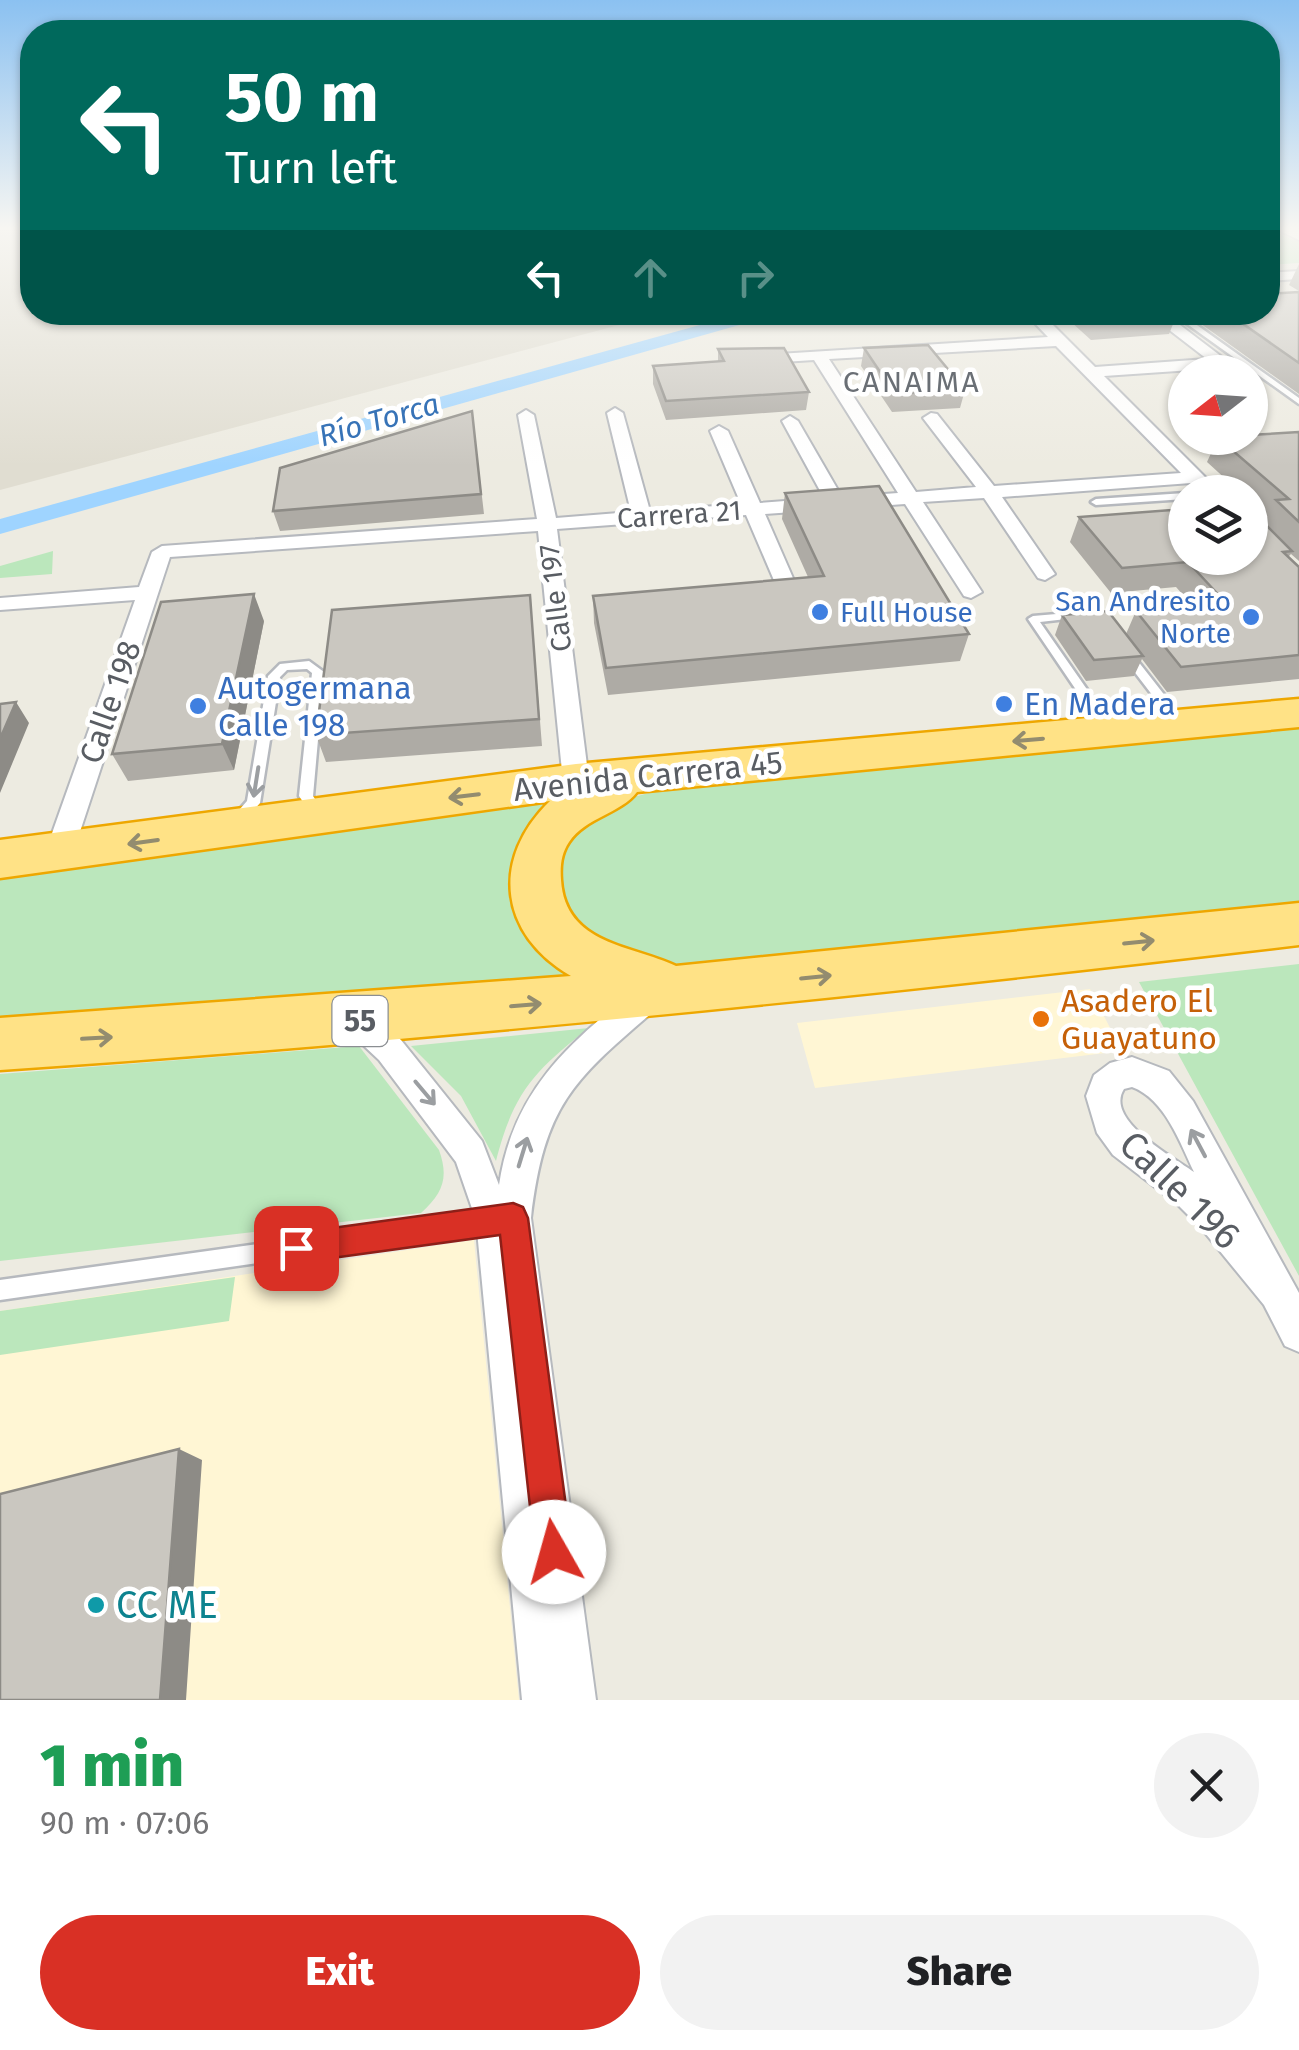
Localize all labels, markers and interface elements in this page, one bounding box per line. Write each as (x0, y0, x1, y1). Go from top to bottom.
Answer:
text: 50 m (225, 56, 379, 140)
icon: left (60, 60, 190, 190)
text: Turn left (225, 141, 397, 195)
icon: left (518, 250, 573, 305)
icon: ahead (623, 250, 678, 305)
icon: right (728, 250, 783, 305)
north arrow (1168, 355, 1268, 455)
map controls (1168, 355, 1268, 575)
district label: CANAIMA (843, 364, 981, 400)
water label: Río Torca (315, 386, 443, 454)
button: layers (1168, 475, 1268, 575)
street label: Carrera 21 (616, 494, 742, 535)
street label: Calle 197 (533, 542, 578, 654)
place label: San Andresito Norte (1055, 585, 1231, 650)
place label: Full House (840, 596, 973, 629)
marker: Full House (809, 601, 831, 623)
marker: San Andresito Norte (1240, 606, 1262, 628)
street label: Calle 198 (71, 636, 149, 768)
place label: Autogermana Calle 198 (218, 669, 412, 744)
place label: En Madera (1024, 685, 1176, 723)
marker: En Madera (993, 693, 1015, 715)
marker: Autogermana Calle 198 (187, 695, 209, 717)
one-way arrow (1012, 730, 1044, 749)
street label: Avenida Carrera 45 (512, 743, 784, 809)
one-way arrow (247, 765, 265, 798)
one-way arrow (449, 787, 481, 805)
one-way arrow (127, 834, 159, 852)
one-way arrow (1122, 932, 1154, 951)
one-way arrow (799, 967, 831, 986)
place label: Asadero El Guayatuno (1061, 982, 1217, 1057)
one-way arrow (509, 995, 542, 1014)
road number: 55 (332, 996, 388, 1046)
marker: Asadero El Guayatuno (1030, 1008, 1052, 1030)
one-way arrow (81, 1028, 113, 1047)
one-way arrow (413, 1079, 435, 1105)
street label: Calle 196 (1110, 1121, 1250, 1259)
one-way arrow (1187, 1129, 1207, 1158)
one-way arrow (515, 1137, 533, 1169)
pin (254, 1206, 339, 1291)
icon: arrive (269, 1221, 324, 1276)
position arrow (502, 1500, 606, 1604)
place label: CC ME (116, 1582, 218, 1628)
marker: CC ME (85, 1594, 107, 1616)
text: 1 min (40, 1730, 184, 1802)
button: close (1154, 1733, 1259, 1838)
text: 90 m · 07:06 (40, 1804, 209, 1842)
button: Exit (40, 1915, 640, 2030)
button: Share (660, 1915, 1259, 2030)

